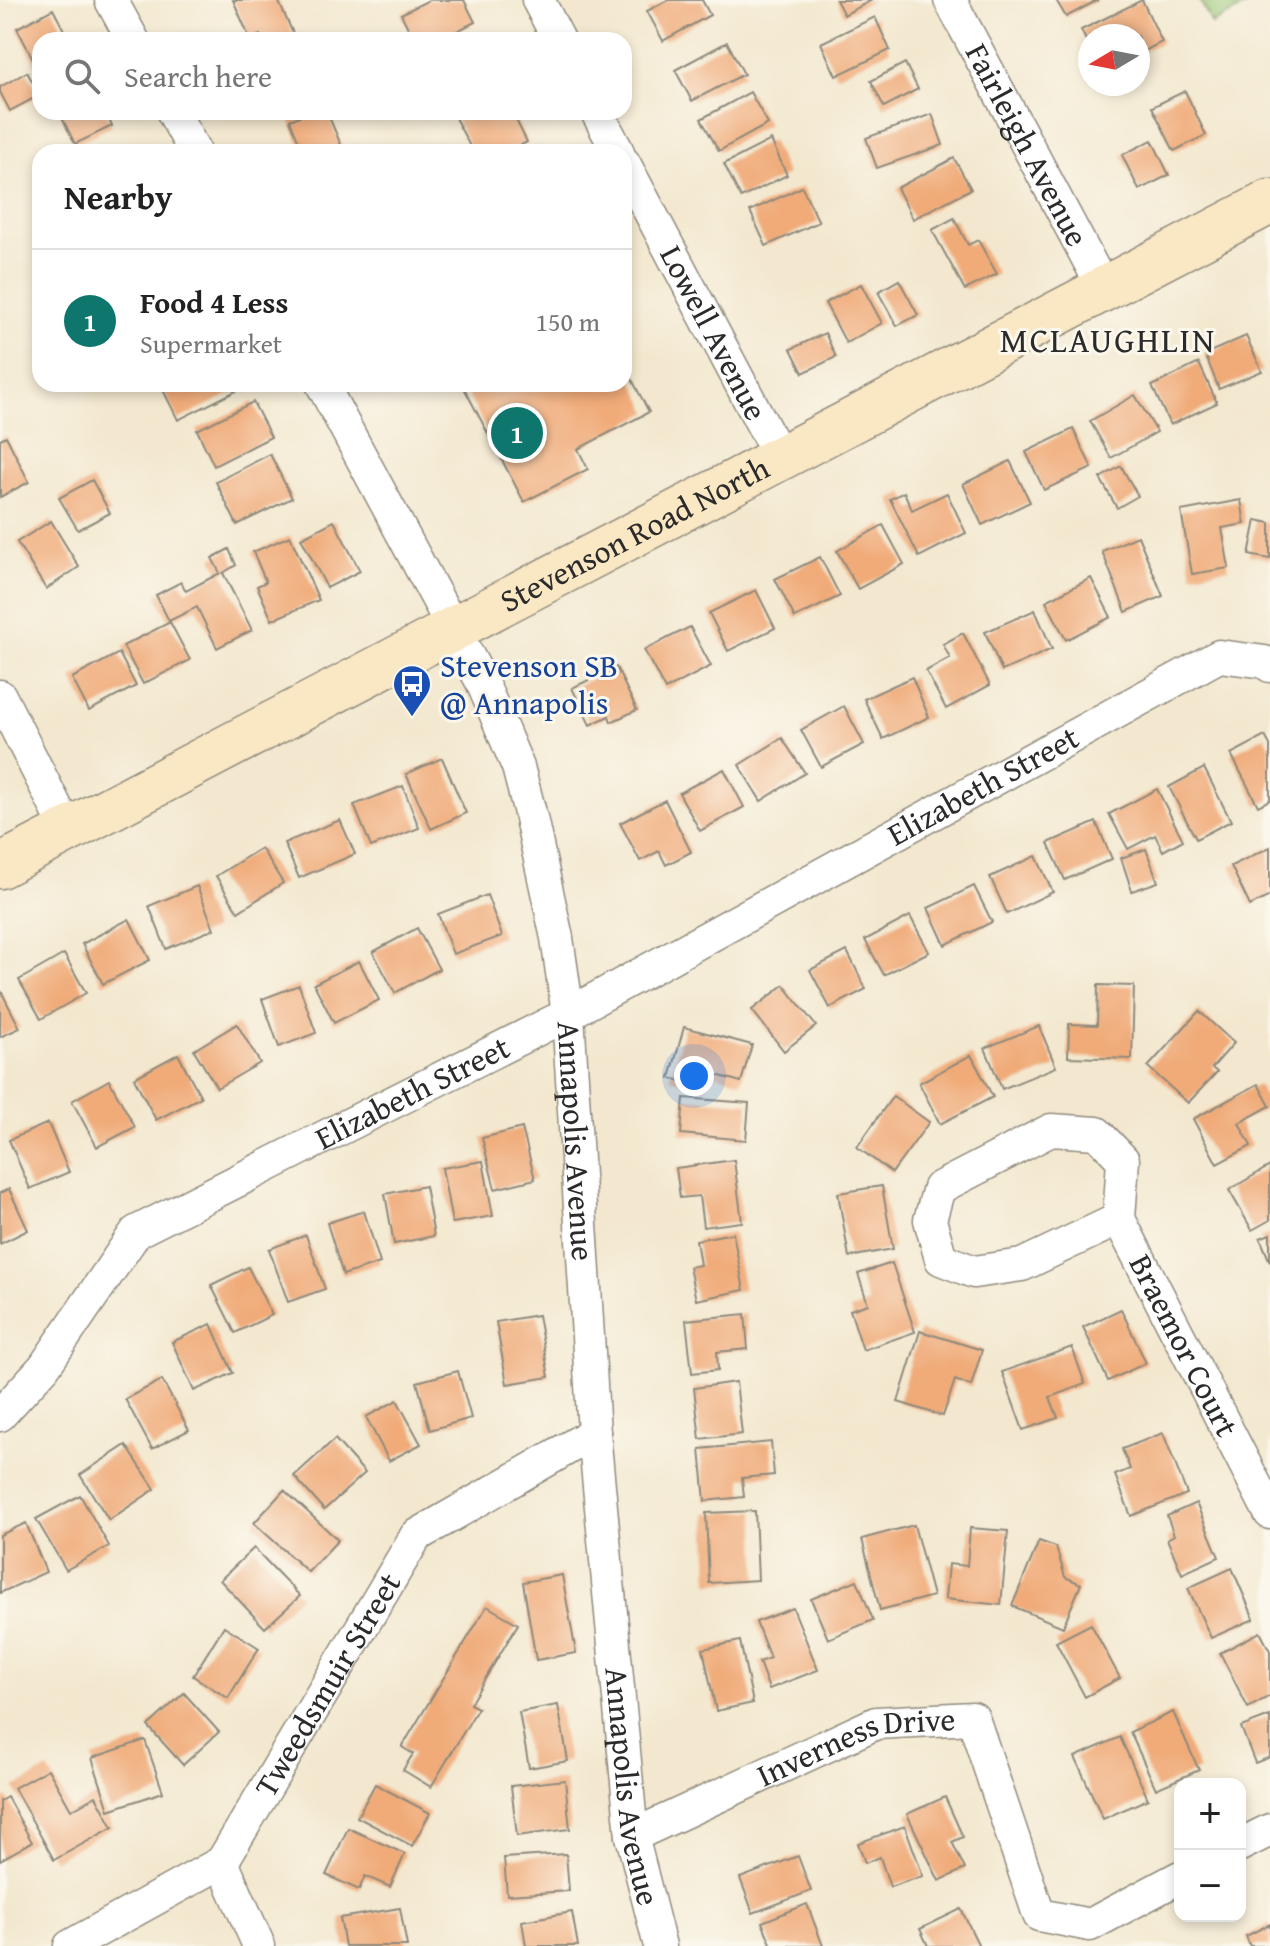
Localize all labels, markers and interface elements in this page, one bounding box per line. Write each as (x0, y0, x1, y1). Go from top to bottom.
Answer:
north arrow (1078, 24, 1150, 96)
search box (32, 32, 632, 120)
street label: Fairleigh Avenue (954, 35, 1101, 254)
icon: search (60, 54, 104, 98)
text: Search here (124, 54, 272, 98)
text: Nearby (64, 172, 173, 221)
street label: Lowell Avenue (649, 237, 780, 428)
text: Food 4 Less (140, 280, 288, 324)
text: 1 (83, 302, 97, 341)
text: 150 m (535, 302, 600, 341)
district label: MCLAUGHLIN (1000, 315, 1216, 364)
text: Supermarket (140, 324, 282, 363)
pin: 1 (491, 403, 543, 463)
street label: Stevenson Road North (491, 444, 777, 624)
place label: Stevenson SB @ Annapolis (440, 642, 618, 726)
bus stop icon: Stevenson SB @ Annapolis (391, 663, 433, 718)
street label: Elizabeth Street (879, 714, 1087, 857)
street label: Annapolis Avenue (545, 1020, 607, 1262)
street label: Elizabeth Street (307, 1023, 517, 1161)
your location (674, 1056, 714, 1096)
street label: Braemor Court (1118, 1246, 1251, 1445)
street label: Tweedsmuir Street (242, 1564, 412, 1805)
street label: Annapolis Avenue (593, 1665, 673, 1910)
street label: Inverness Drive (749, 1695, 956, 1798)
map controls (1174, 1778, 1246, 1922)
button: + (1174, 1778, 1246, 1850)
button: − (1174, 1850, 1246, 1922)

